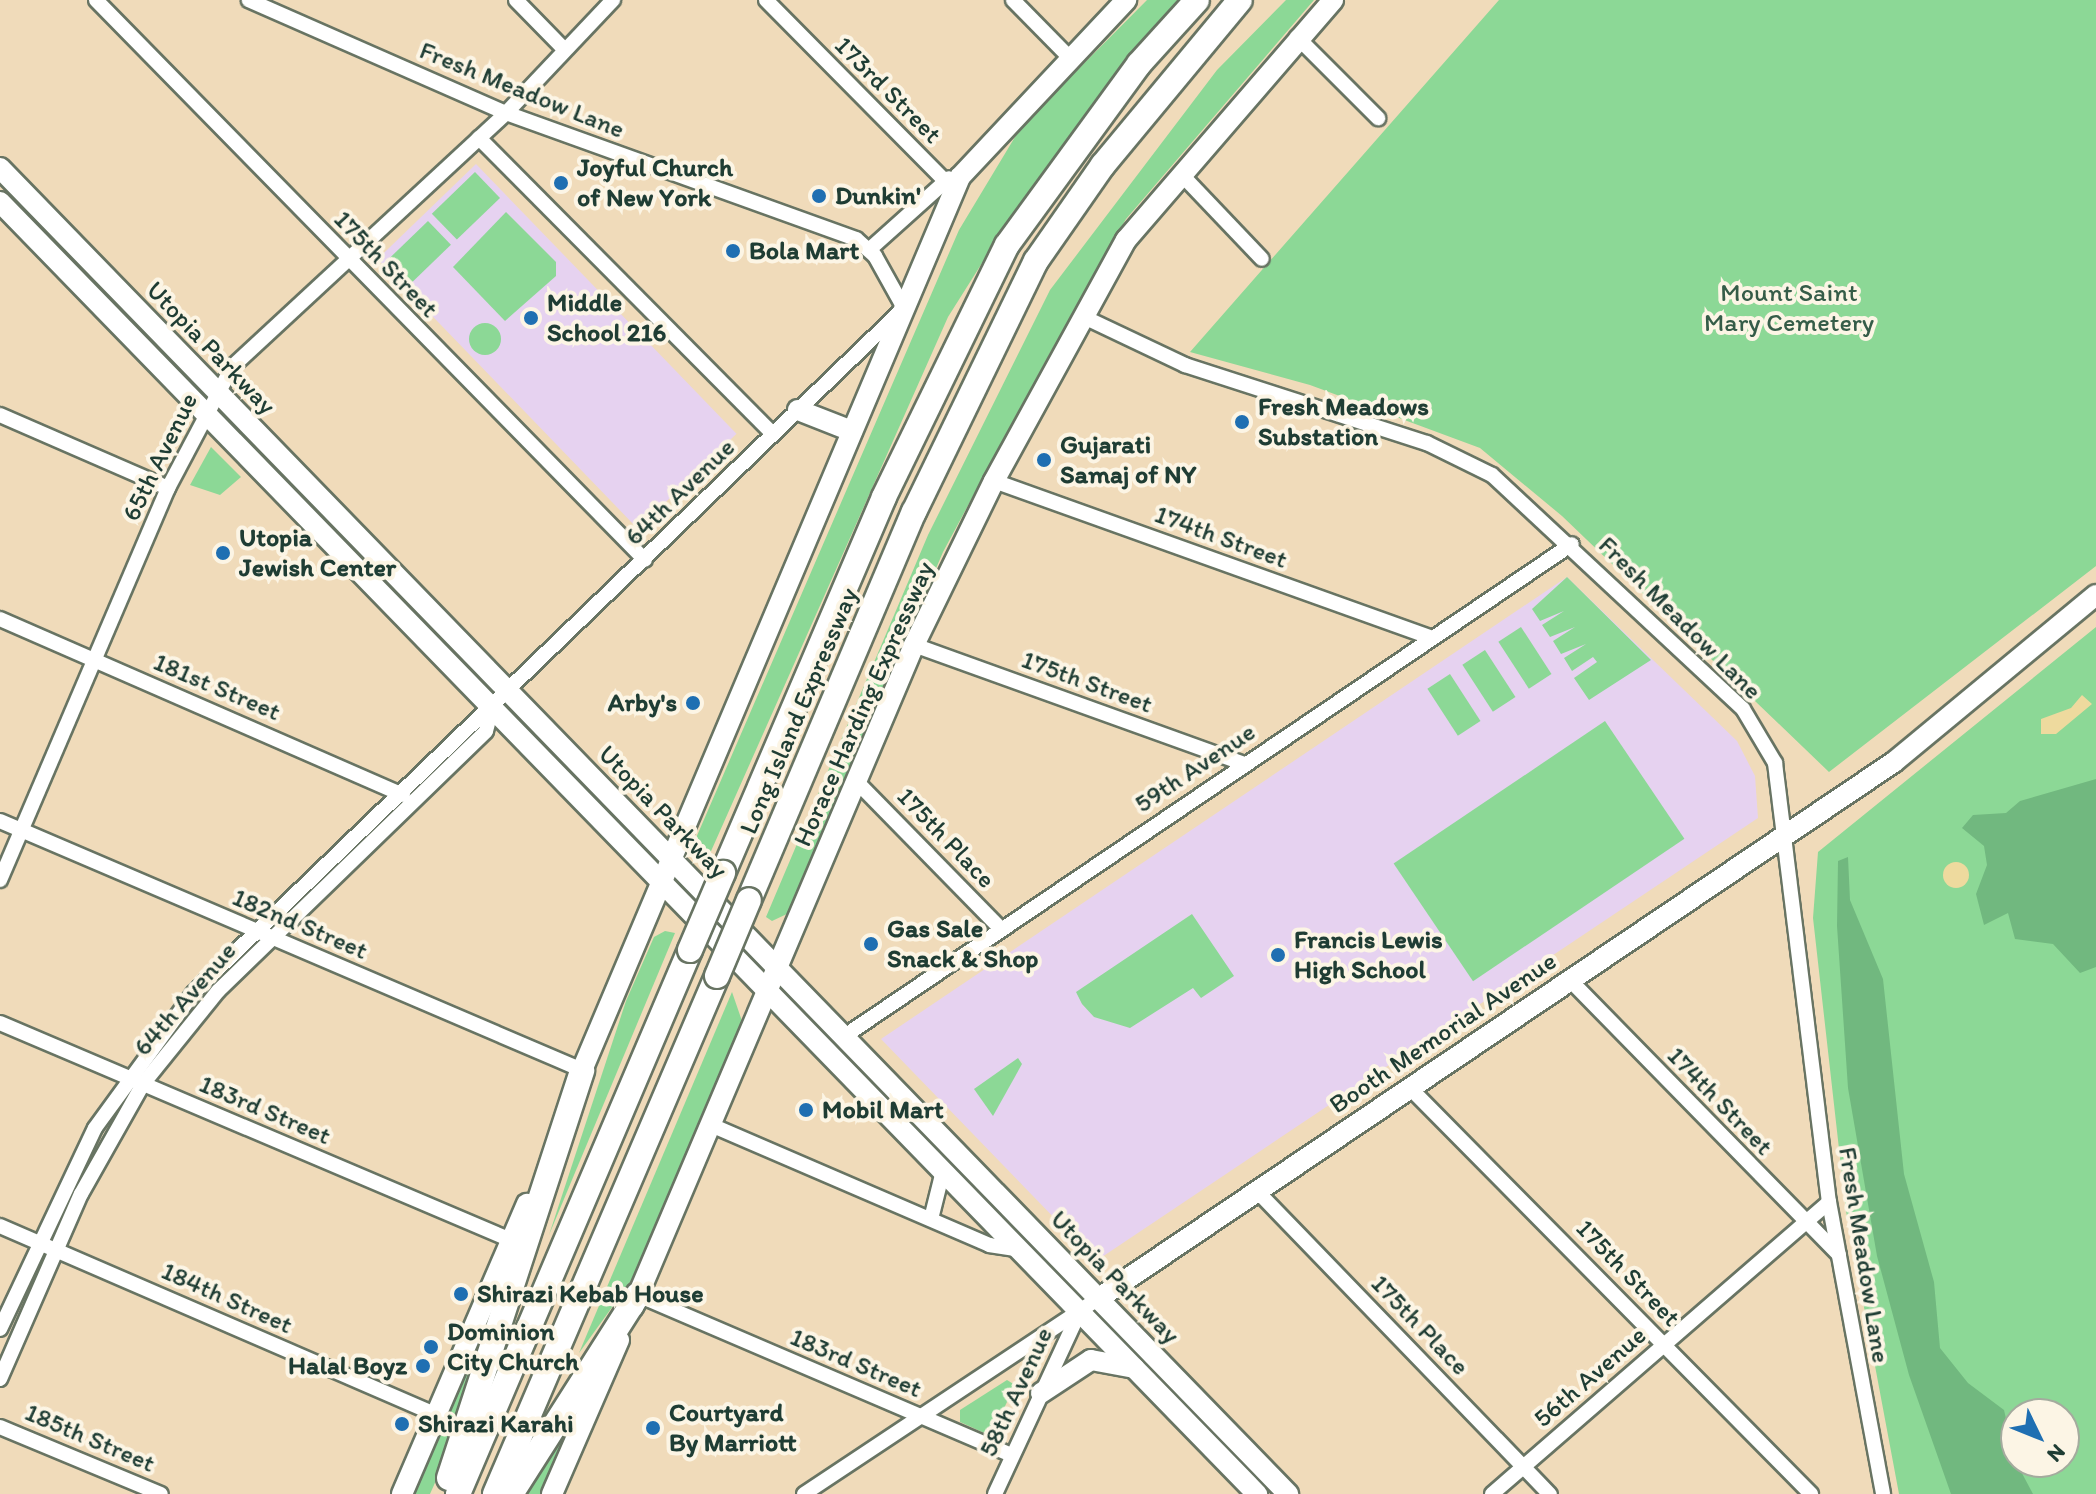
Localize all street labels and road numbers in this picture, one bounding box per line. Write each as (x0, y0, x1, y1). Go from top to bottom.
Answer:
street label: 173rd Street (828, 30, 948, 150)
street label: Fresh Meadow Lane (415, 35, 629, 145)
street label: 175th Street (327, 204, 445, 324)
street label: Utopia Parkway (140, 275, 282, 421)
street label: 65th Avenue (116, 388, 204, 526)
street label: 64th Avenue (619, 432, 741, 552)
street label: 174th Street (1151, 499, 1291, 575)
street label: Fresh Meadow Lane (1592, 530, 1768, 706)
street label: Horace Harding Expressway (787, 556, 941, 852)
street label: Long Island Expressway (733, 583, 865, 839)
street label: 175th Street (1018, 644, 1156, 720)
street label: 181st Street (149, 646, 285, 728)
street label: 59th Avenue (1129, 717, 1261, 819)
street label: Utopia Parkway (592, 739, 734, 885)
street label: 175th Place (891, 781, 1001, 895)
street label: 182nd Street (228, 882, 372, 966)
street label: 64th Avenue (127, 936, 243, 1062)
street label: Booth Memorial Avenue (1325, 946, 1561, 1120)
street label: 174th Street (1661, 1040, 1779, 1162)
street label: 183rd Street (195, 1068, 335, 1152)
street label: Fresh Meadow Lane (1832, 1145, 1896, 1365)
street label: Utopia Parkway (1044, 1204, 1186, 1350)
street label: 175th Street (1569, 1213, 1687, 1333)
street label: 184th Street (157, 1255, 297, 1341)
street label: 175th Place (1365, 1268, 1475, 1382)
street label: 56th Avenue (1528, 1320, 1652, 1434)
street label: 183rd Street (786, 1321, 926, 1405)
street label: 58th Avenue (973, 1323, 1059, 1461)
street label: 185th Street (21, 1397, 159, 1479)

